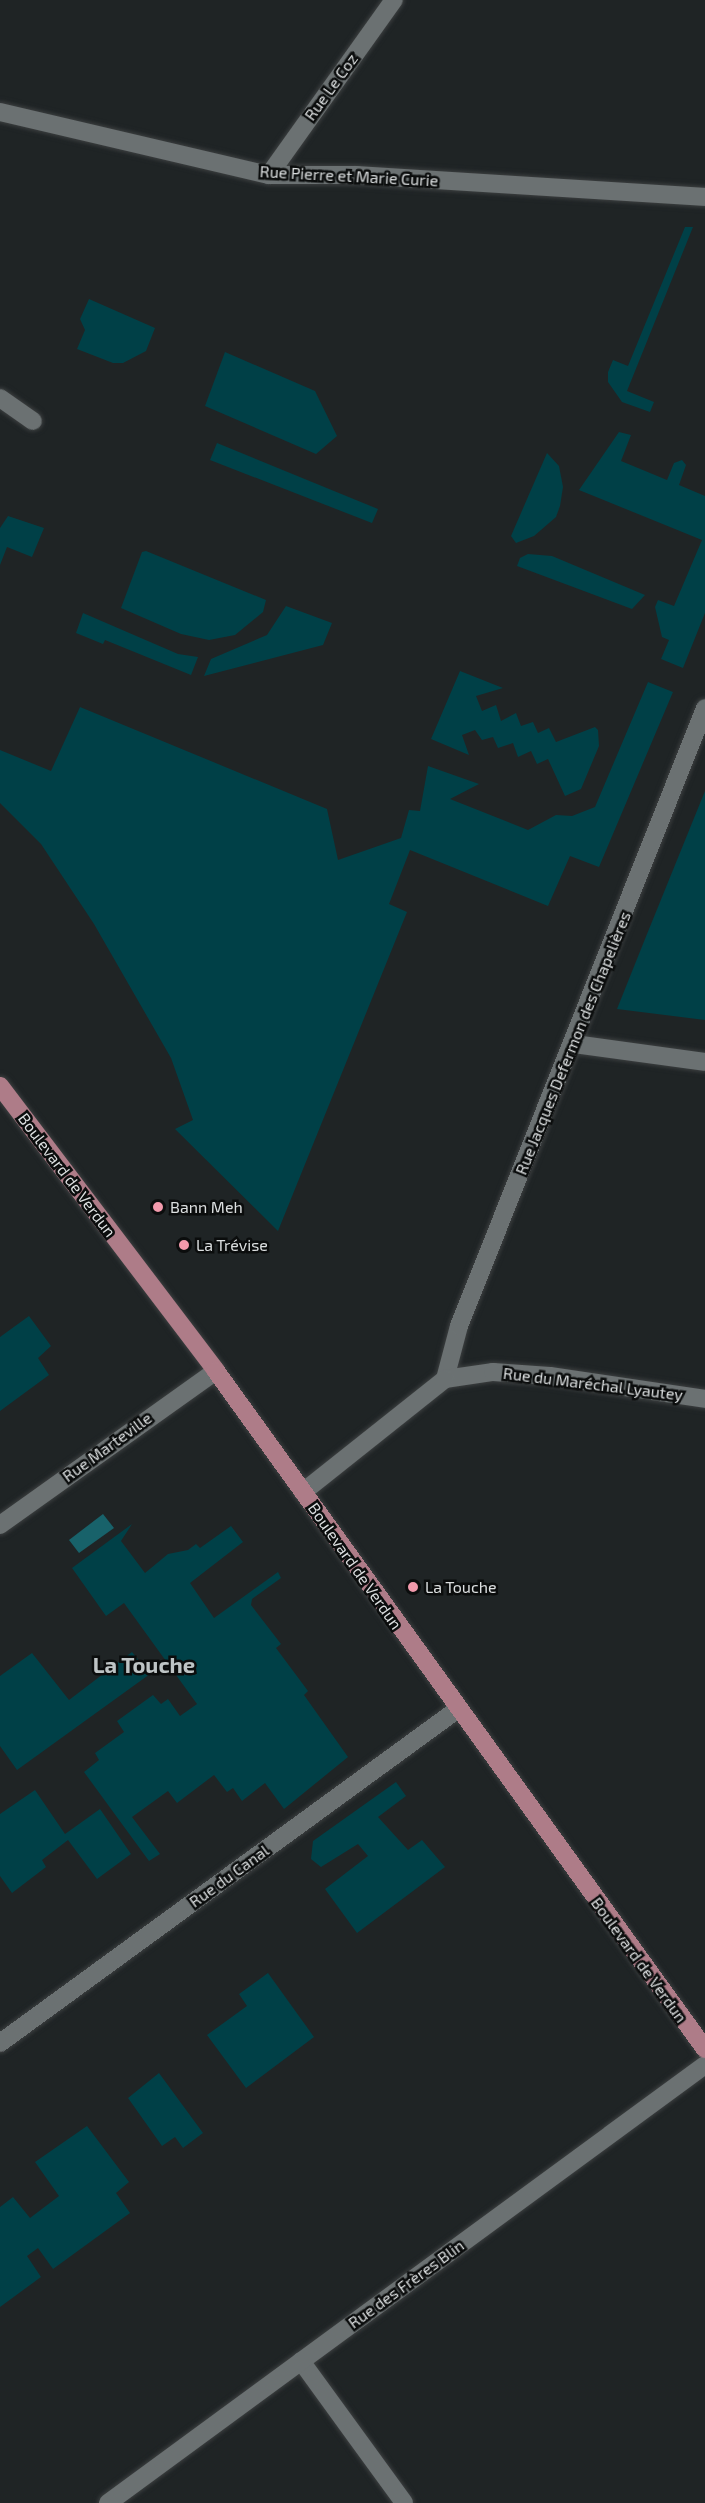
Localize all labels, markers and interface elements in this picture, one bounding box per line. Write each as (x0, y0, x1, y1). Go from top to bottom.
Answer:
street label: Rue Le Coz (300, 50, 362, 124)
street label: Rue Pierre et Marie Curie (259, 162, 439, 190)
street label: Rue Jacques Defermon des Chapelières (511, 908, 635, 1178)
street label: Boulevard de Verdun (14, 1109, 120, 1241)
place label: Bann Meh (170, 1197, 243, 1217)
marker: Bann Meh (151, 1200, 165, 1214)
place label: La Trévise (196, 1235, 268, 1255)
marker: La Trévise (177, 1238, 191, 1252)
street label: Rue du Maréchal Lyautey (502, 1363, 684, 1405)
street label: Rue Marteville (59, 1408, 155, 1486)
street label: Boulevard de Verdun (304, 1499, 406, 1633)
place label: La Touche (425, 1577, 497, 1597)
marker: La Touche (406, 1580, 420, 1594)
district label: La Touche (93, 1652, 195, 1678)
street label: Rue du Canal (185, 1841, 273, 1911)
street label: Boulevard de Verdun (587, 1893, 691, 2027)
street label: Rue des Frères Blin (344, 2236, 468, 2332)

